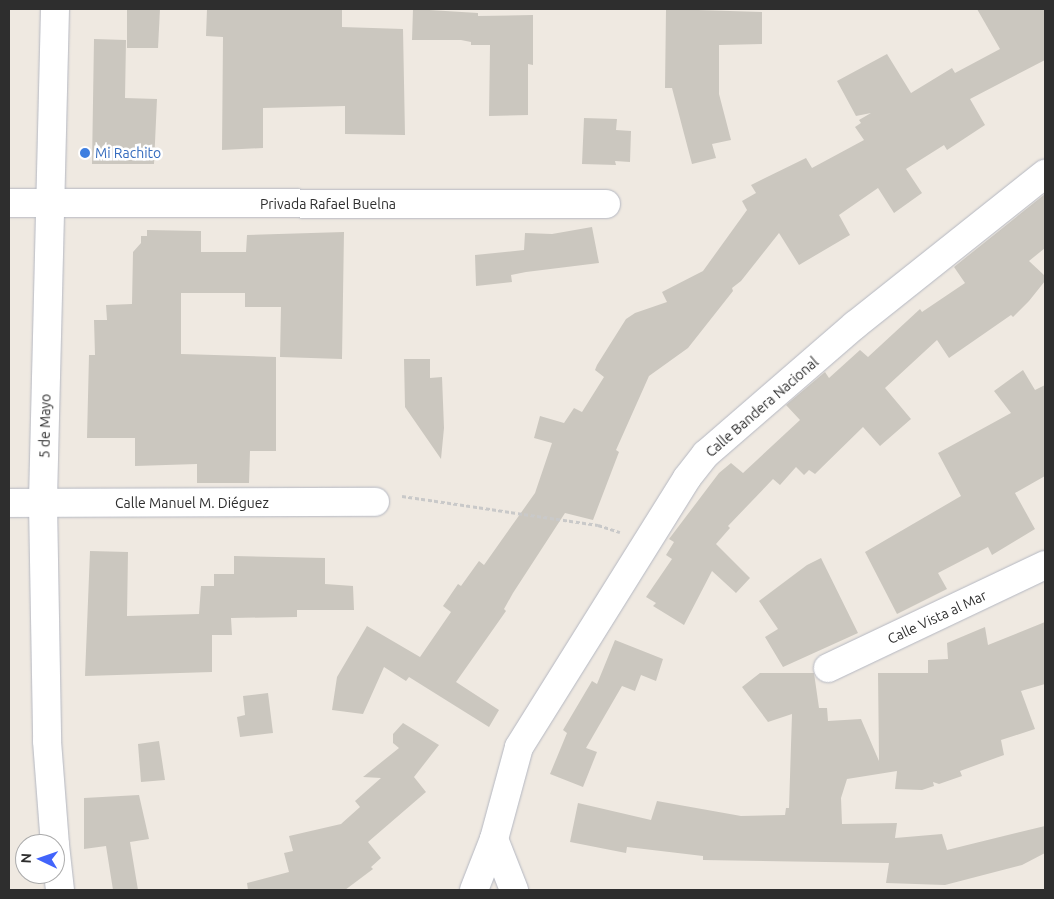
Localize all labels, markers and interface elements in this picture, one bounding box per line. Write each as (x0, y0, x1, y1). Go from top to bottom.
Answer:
place label: Mi Rachito (95, 145, 161, 161)
marker: Mi Rachito (79, 147, 91, 159)
street label: Privada Rafael Buelna (260, 196, 396, 212)
street label: Calle Bandera Nacional (702, 353, 822, 461)
street label: 5 de Mayo (36, 394, 54, 458)
street label: Calle Manuel M. Diéguez (115, 495, 269, 511)
street label: Calle Vista al Mar (885, 587, 989, 647)
north arrow (15, 834, 65, 884)
text: N (18, 853, 34, 864)

